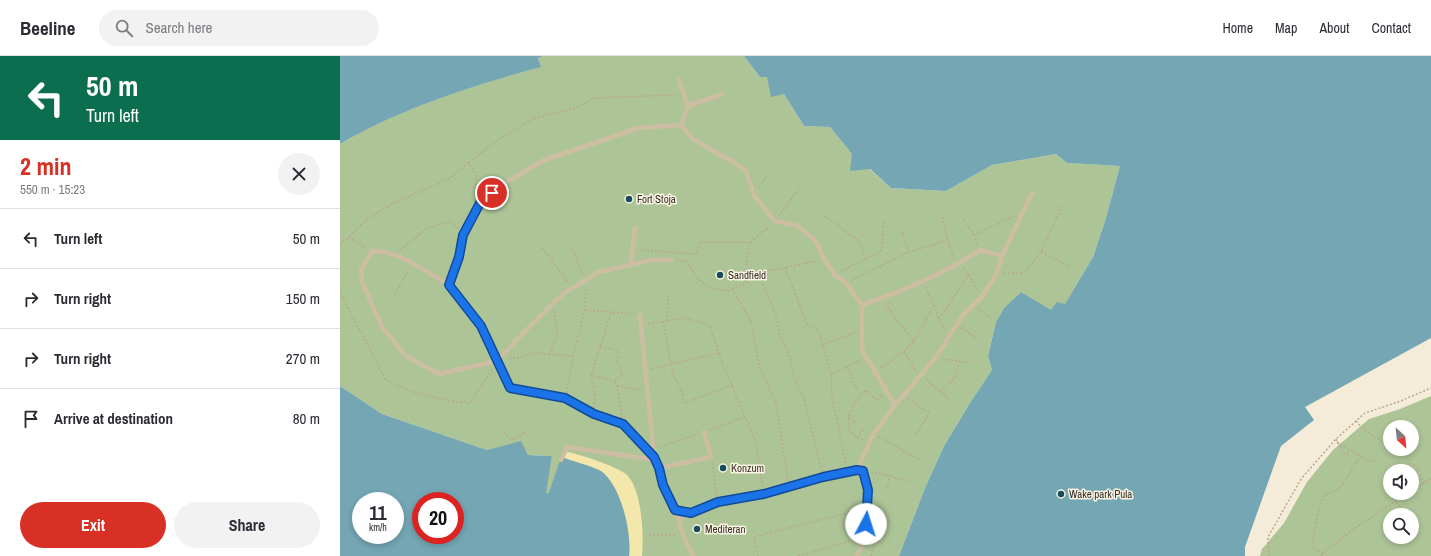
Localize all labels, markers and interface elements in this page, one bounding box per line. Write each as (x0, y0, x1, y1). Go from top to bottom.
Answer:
search box (99, 10, 379, 46)
text: Beeline (20, 15, 75, 41)
icon: search (113, 17, 135, 39)
text: Search here (145, 17, 212, 38)
text: Home (1222, 19, 1253, 37)
text: Map (1275, 19, 1297, 37)
text: About (1319, 19, 1349, 37)
text: Contact (1371, 19, 1411, 37)
text: 50 m (86, 67, 138, 105)
icon: left (20, 72, 72, 124)
text: Turn left (86, 103, 139, 128)
text: 2 min (20, 150, 71, 182)
button: close (278, 153, 320, 195)
pin (475, 176, 509, 210)
text: 550 m · 15:23 (20, 181, 85, 198)
icon: arrive (481, 182, 503, 204)
place label: Fort Stoja (637, 192, 676, 206)
marker: Fort Stoja (624, 194, 634, 204)
icon: left (20, 228, 42, 250)
text: Turn left (54, 228, 102, 249)
text: 50 m (293, 228, 320, 249)
place label: Sandfield (728, 268, 766, 282)
marker: Sandfield (715, 270, 725, 280)
icon: right (20, 288, 42, 310)
text: Turn right (54, 288, 111, 309)
text: 150 m (286, 288, 320, 309)
icon: right (20, 348, 42, 370)
text: Turn right (54, 348, 111, 369)
text: 270 m (286, 348, 320, 369)
icon: arrive (20, 408, 42, 430)
text: Arrive at destination (54, 408, 173, 429)
text: 80 m (293, 408, 320, 429)
north arrow (1383, 420, 1419, 456)
map controls (1383, 420, 1419, 544)
place label: Konzum (731, 461, 764, 475)
marker: Konzum (718, 463, 728, 473)
button: sound (1383, 464, 1419, 500)
place label: Wake park Pula (1069, 487, 1132, 501)
marker: Wake park Pula (1056, 489, 1066, 499)
speed limit sign: 20 (412, 492, 464, 544)
text: 11 (369, 499, 387, 526)
button: Exit (20, 502, 166, 548)
button: Share (174, 502, 320, 548)
position arrow (845, 503, 887, 545)
button: search (1383, 508, 1419, 544)
text: km/h (369, 521, 387, 534)
place label: Mediteran (705, 522, 746, 536)
marker: Mediteran (692, 524, 702, 534)

